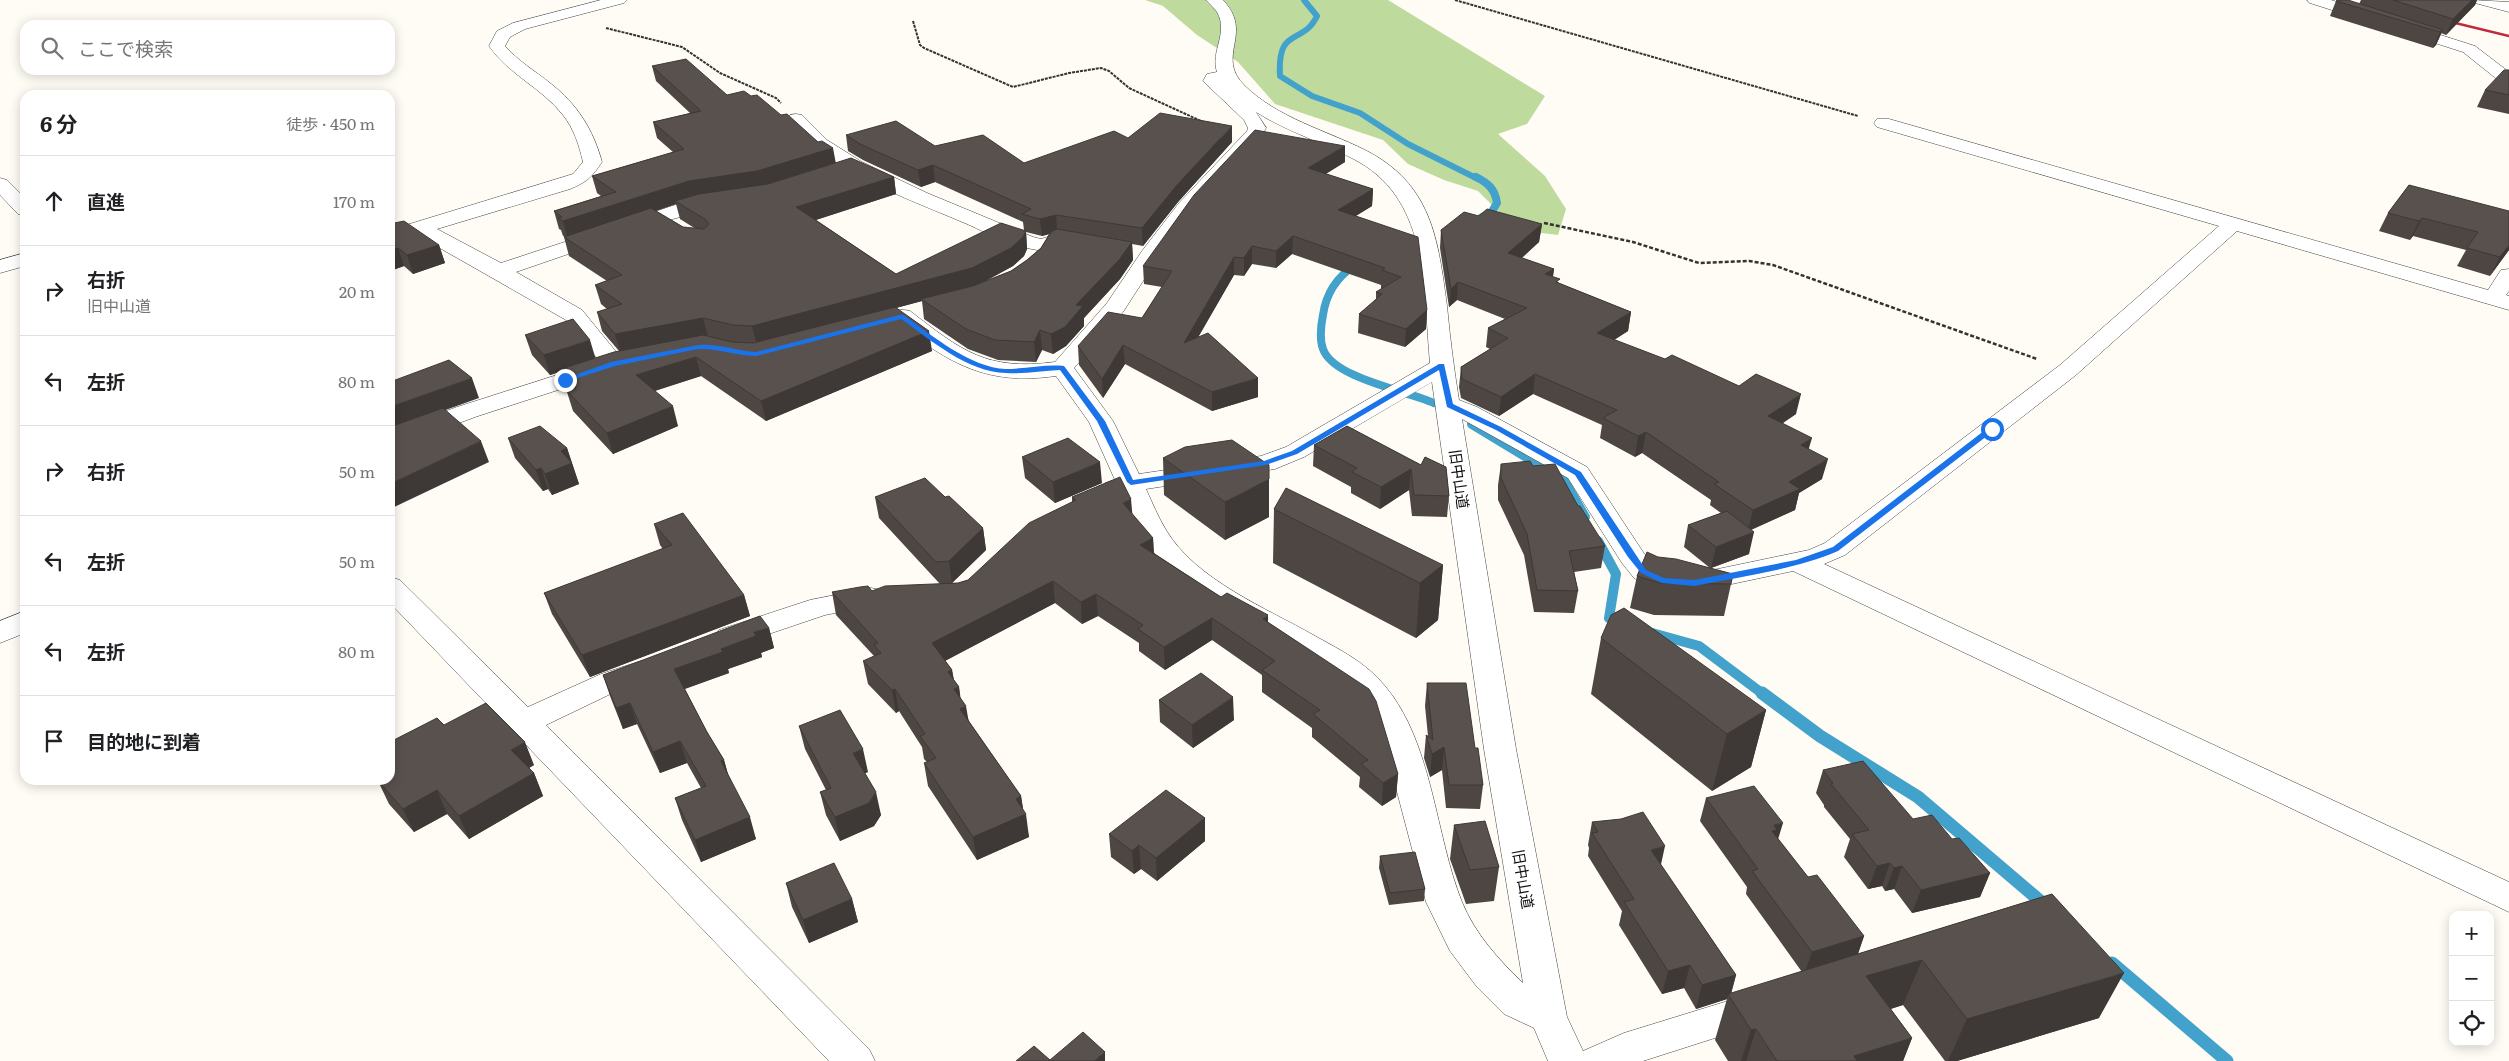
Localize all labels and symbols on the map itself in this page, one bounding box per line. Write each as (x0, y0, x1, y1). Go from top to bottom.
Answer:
route end (554, 369, 577, 392)
route start (1981, 418, 2004, 441)
street label: 旧中山道 (1444, 448, 1476, 510)
street label: 旧中山道 (1507, 847, 1541, 911)

